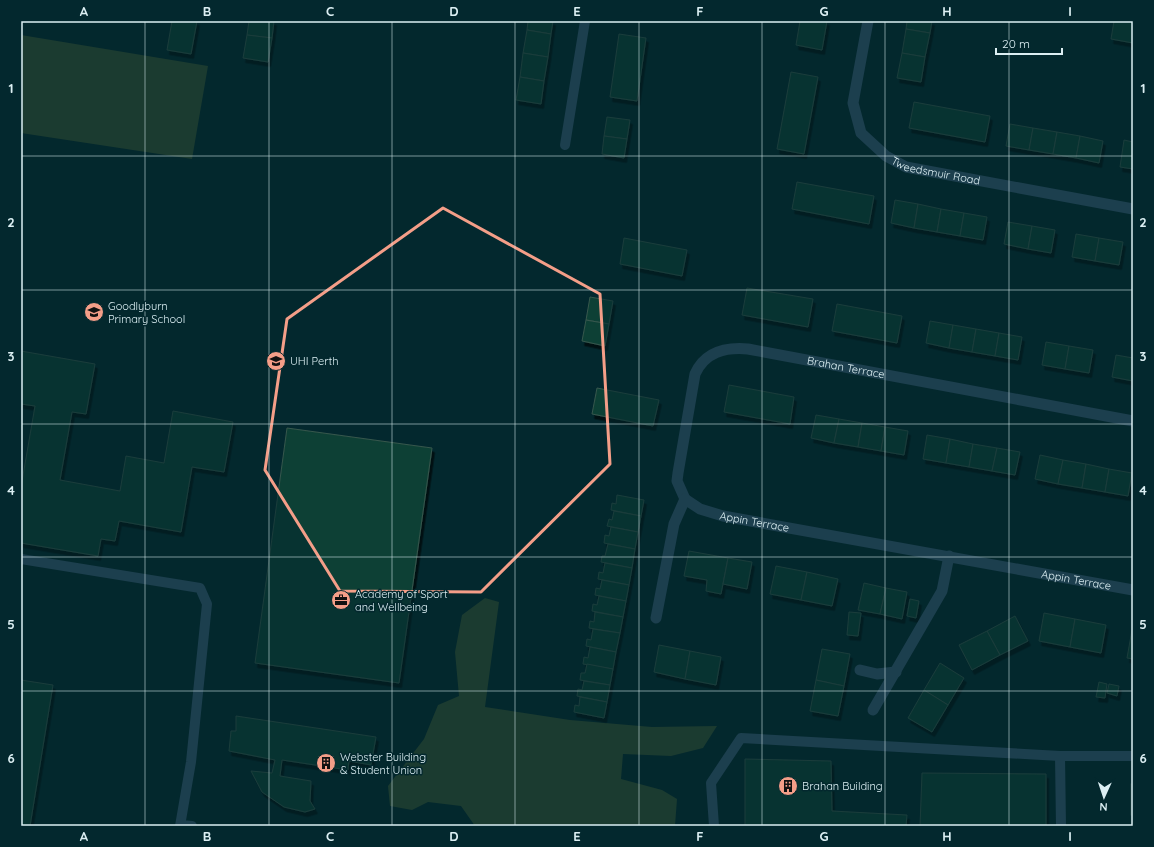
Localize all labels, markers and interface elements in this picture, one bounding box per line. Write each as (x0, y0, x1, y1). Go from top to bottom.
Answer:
text: A (80, 3, 89, 19)
text: B (203, 3, 211, 19)
text: C (326, 3, 334, 19)
text: D (449, 3, 459, 19)
text: E (573, 3, 581, 19)
text: F (696, 3, 704, 19)
text: G (819, 3, 829, 19)
text: H (942, 3, 952, 19)
text: I (1068, 3, 1072, 19)
scale bar (996, 30, 1062, 56)
text: 20 m (1002, 36, 1030, 51)
text: 1 (8, 80, 14, 96)
text: 1 (1140, 80, 1146, 96)
street label: Tweedsmuir Road (889, 153, 981, 188)
text: 2 (7, 214, 15, 230)
text: 2 (1139, 214, 1147, 230)
place label: Goodlyburn Primary School (108, 299, 185, 326)
school or university icon: Goodlyburn Primary School (83, 301, 105, 323)
text: 3 (8, 348, 15, 364)
text: 3 (1140, 348, 1147, 364)
school or university icon: UHI Perth (265, 350, 287, 372)
street label: Brahan Terrace (806, 353, 886, 381)
place label: UHI Perth (290, 354, 338, 368)
text: 4 (7, 482, 15, 498)
text: 4 (1139, 482, 1147, 498)
street label: Appin Terrace (718, 508, 790, 535)
street label: Appin Terrace (1040, 567, 1112, 593)
place label: Academy of Sport and Wellbeing (355, 587, 448, 614)
office icon: Academy of Sport and Wellbeing (330, 589, 352, 611)
text: 5 (7, 616, 15, 632)
text: 5 (1139, 616, 1147, 632)
text: 6 (7, 750, 15, 766)
place label: Webster Building & Student Union (340, 750, 426, 777)
text: 6 (1139, 750, 1147, 766)
building icon: Webster Building & Student Union (315, 752, 337, 774)
building icon: Brahan Building (777, 775, 799, 797)
north arrow (1084, 777, 1124, 817)
place label: Brahan Building (802, 779, 883, 793)
text: N (1099, 800, 1108, 814)
text: A (80, 828, 89, 844)
text: B (203, 828, 211, 844)
text: C (326, 828, 334, 844)
text: D (449, 828, 459, 844)
text: E (573, 828, 581, 844)
text: F (696, 828, 704, 844)
text: G (819, 828, 829, 844)
text: H (942, 828, 952, 844)
text: I (1068, 828, 1072, 844)

